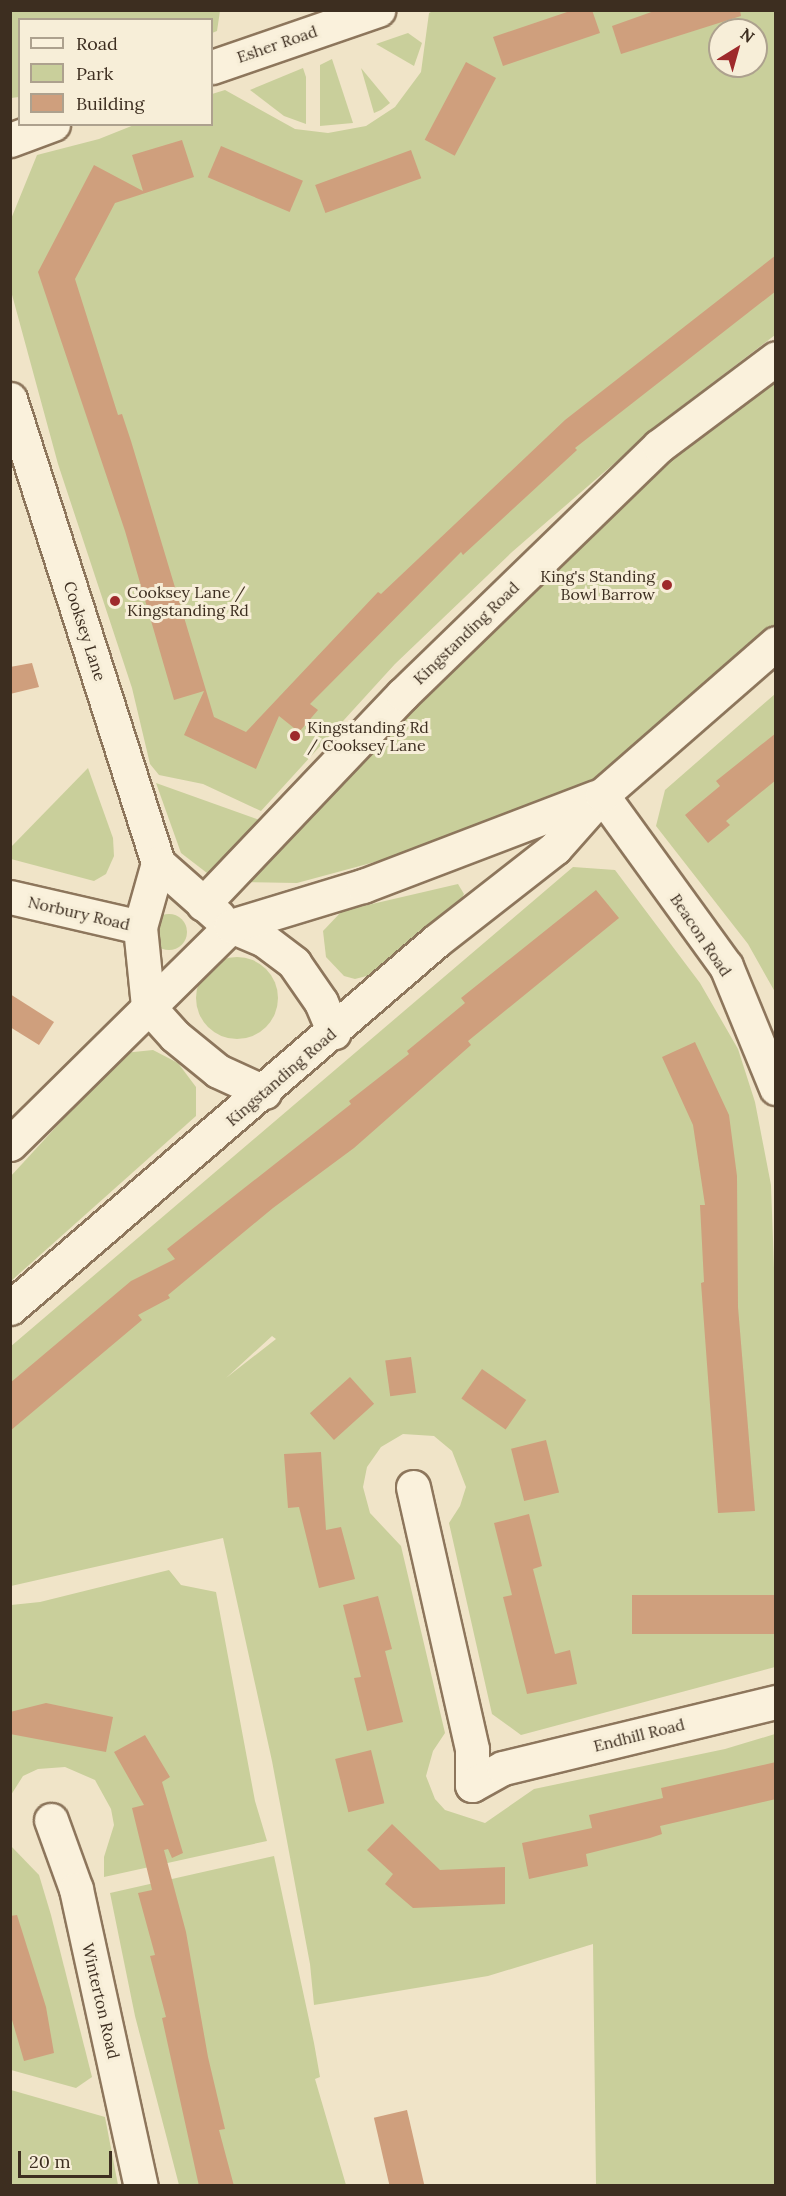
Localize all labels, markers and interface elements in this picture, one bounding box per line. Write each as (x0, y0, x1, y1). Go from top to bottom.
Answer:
legend (18, 18, 213, 126)
north arrow (708, 18, 768, 78)
street label: Esher Road (234, 21, 320, 67)
text: N (737, 24, 759, 47)
text: Road (76, 32, 118, 55)
text: Park (76, 62, 113, 85)
text: Building (76, 92, 144, 115)
place label: King's Standing Bowl Barrow (540, 566, 655, 604)
street label: Kingstanding Road (409, 578, 523, 688)
marker: King's Standing Bowl Barrow (660, 578, 674, 592)
street label: Cooksey Lane (60, 579, 110, 683)
place label: Cooksey Lane / Kingstanding Rd (127, 582, 249, 620)
marker: Cooksey Lane / Kingstanding Rd (108, 594, 122, 608)
place label: Kingstanding Rd / Cooksey Lane (307, 717, 429, 755)
marker: Kingstanding Rd / Cooksey Lane (288, 729, 302, 743)
street label: Beacon Road (666, 890, 736, 980)
street label: Norbury Road (26, 892, 132, 934)
street label: Kingstanding Road (222, 1024, 340, 1130)
street label: Endhill Road (591, 1714, 687, 1756)
street label: Winterton Road (78, 1941, 124, 2061)
scale bar (21, 2139, 116, 2177)
text: 20 m (29, 2150, 71, 2173)

